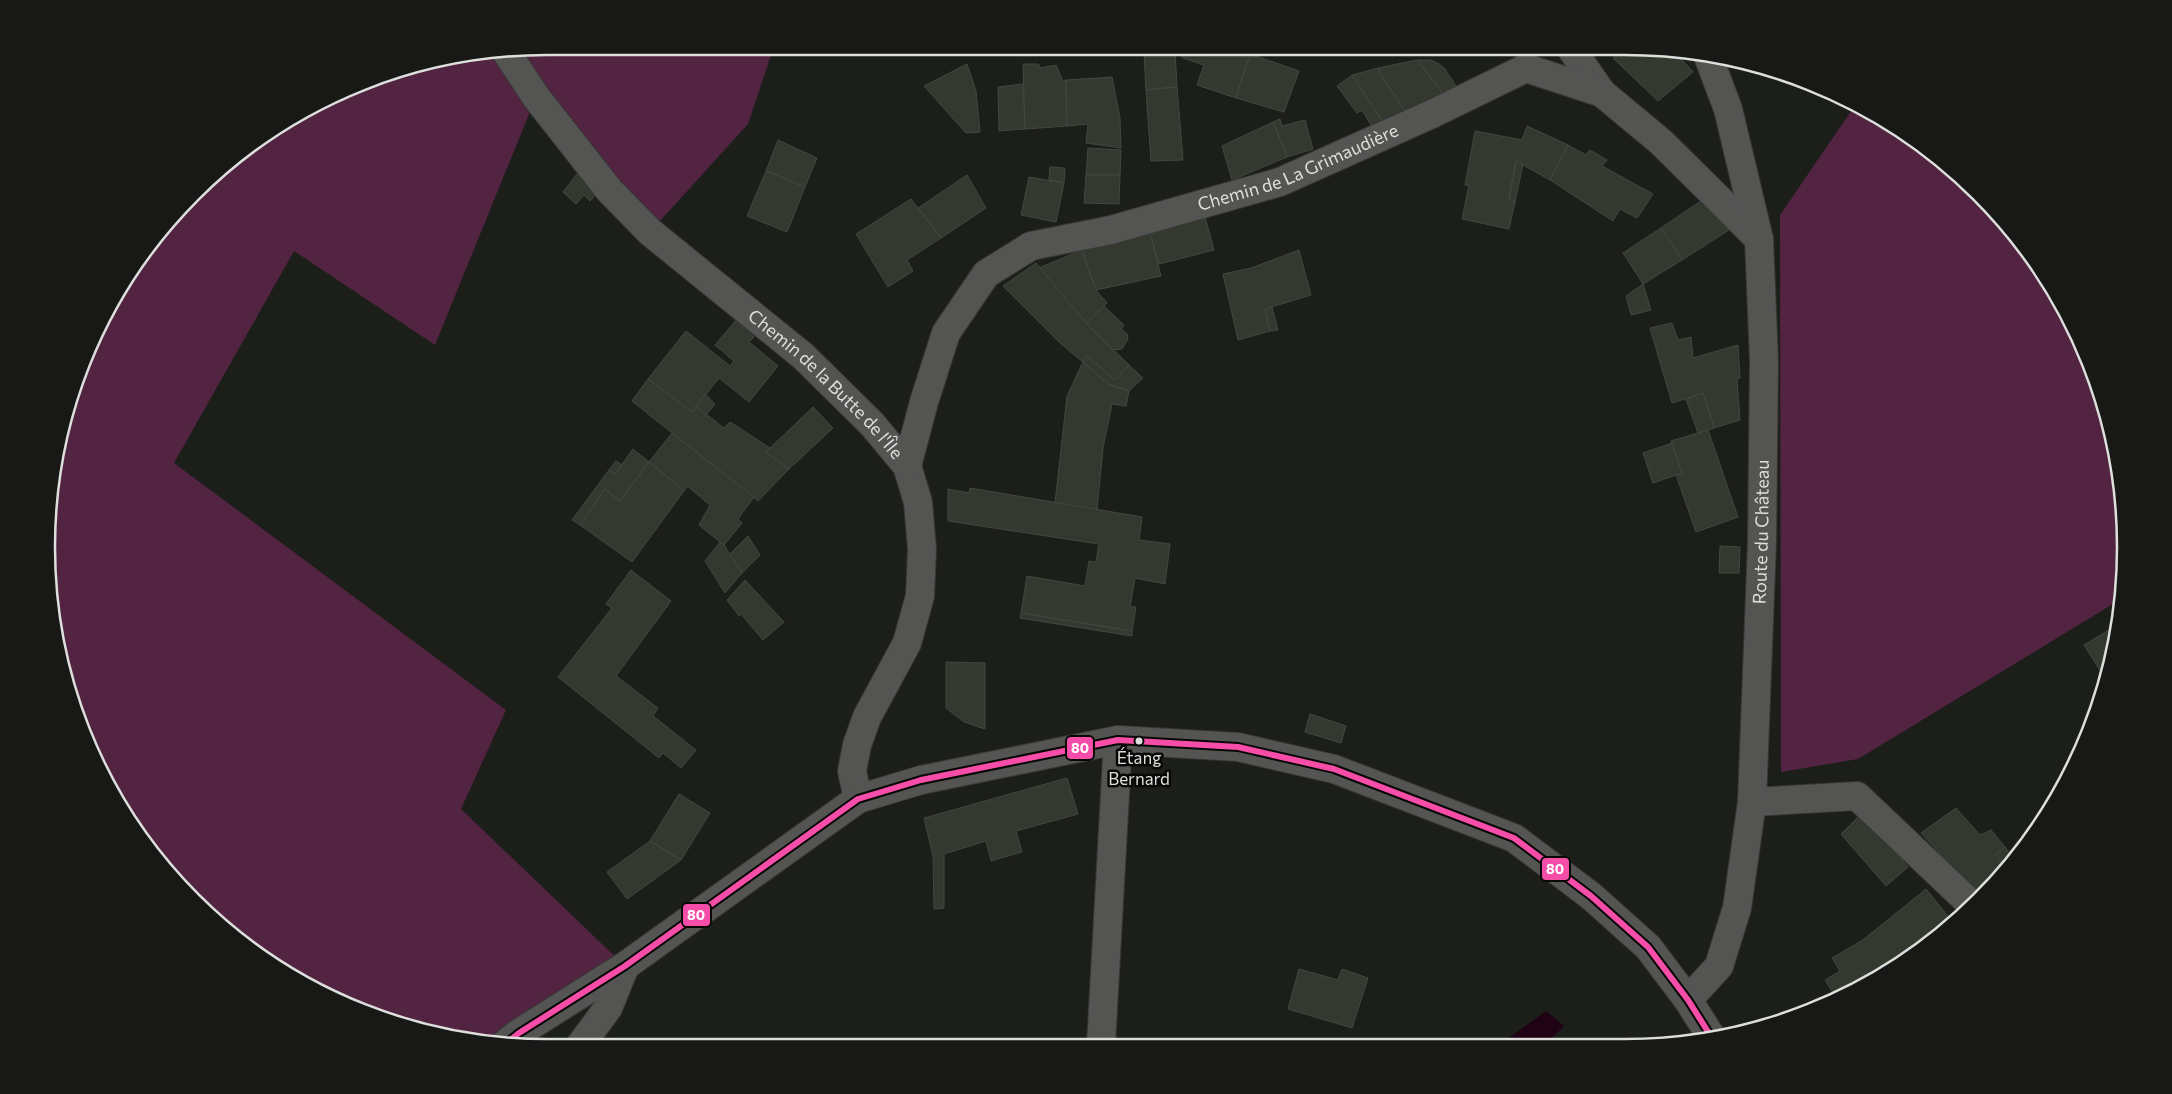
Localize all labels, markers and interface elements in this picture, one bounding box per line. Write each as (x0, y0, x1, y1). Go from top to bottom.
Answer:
street label: Chemin de La Grimaudière (1195, 118, 1402, 215)
street label: Chemin de la Butte de l'Île (744, 304, 908, 463)
street label: Route du Château (1748, 460, 1773, 605)
line badge: 80 (1066, 736, 1094, 760)
marker: Étang Bernard (1134, 736, 1144, 746)
text: 80 (1071, 739, 1089, 756)
place label: Étang Bernard (1108, 747, 1170, 789)
line badge: 80 (1541, 857, 1570, 881)
text: 80 (1546, 860, 1564, 877)
line badge: 80 (682, 903, 711, 927)
text: 80 (687, 906, 705, 923)

